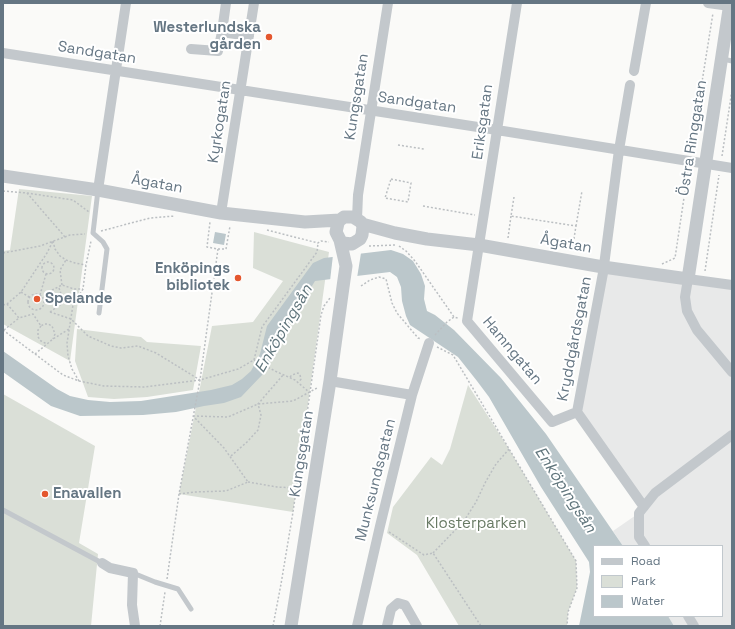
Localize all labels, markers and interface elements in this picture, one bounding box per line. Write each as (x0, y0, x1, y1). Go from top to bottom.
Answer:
place label: Westerlundska gården (153, 19, 261, 54)
marker: Westerlundska gården (264, 32, 274, 42)
street label: Sandgatan (57, 38, 137, 68)
street label: Kungsgatan (341, 52, 373, 142)
street label: Kyrkogatan (205, 79, 235, 165)
street label: Östra Ringgatan (675, 79, 711, 197)
street label: Eriksgatan (469, 83, 497, 161)
street label: Sandgatan (377, 89, 457, 117)
street label: Ågatan (130, 171, 184, 197)
street label: Ågatan (539, 231, 593, 257)
place label: Enköpings bibliotek (155, 260, 230, 295)
marker: Enköpings bibliotek (233, 273, 243, 283)
street label: Kryddgårdsgatan (554, 275, 596, 403)
water label: Enköpingsån (251, 282, 317, 376)
place label: Spelande (45, 290, 112, 308)
marker: Spelande (32, 294, 42, 304)
street label: Hamngatan (478, 313, 546, 389)
street label: Kungsgatan (286, 409, 318, 499)
street label: Munksundsgatan (352, 417, 400, 543)
water label: Enköpingsån (530, 443, 600, 537)
place label: Enavallen (53, 485, 121, 503)
marker: Enavallen (40, 489, 50, 499)
park label: Klosterparken (426, 515, 526, 533)
legend (593, 545, 723, 617)
text: Road (631, 553, 660, 569)
text: Park (631, 573, 656, 589)
text: Water (631, 593, 665, 609)

